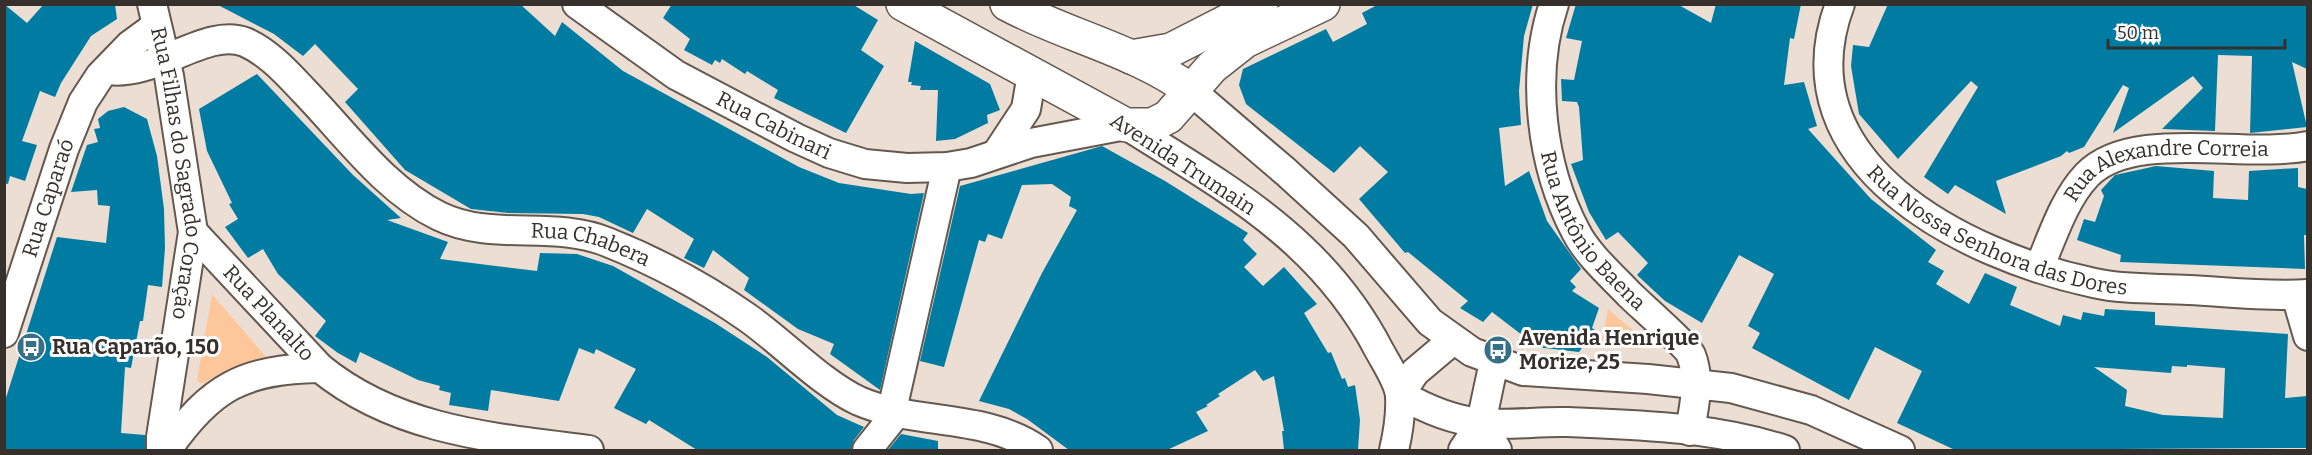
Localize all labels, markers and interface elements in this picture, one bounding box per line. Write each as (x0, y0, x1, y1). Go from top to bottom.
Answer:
scale bar (2108, 12, 2285, 50)
text: 50 m (2117, 22, 2159, 44)
street label: Rua Filhas do Sagrado Coração (145, 24, 207, 321)
street label: Rua Cabinari (712, 86, 835, 165)
street label: Avenida Trumain (1105, 107, 1261, 221)
street label: Rua Caparaó (17, 135, 80, 261)
street label: Rua Alexandre Correia (2058, 135, 2269, 206)
street label: Rua Antônio Baena (1535, 148, 1651, 316)
street label: Rua Nossa Senhora das Dores (1861, 160, 2128, 301)
street label: Rua Chabera (530, 218, 655, 272)
street label: Rua Planalto (218, 260, 320, 367)
place label: Avenida Henrique Morize, 25 (1519, 325, 1699, 375)
bus stop icon: Rua Caparão, 150 (15, 331, 47, 363)
place label: Rua Caparão, 150 (52, 334, 219, 360)
bus stop icon: Avenida Henrique Morize, 25 (1482, 334, 1514, 366)

